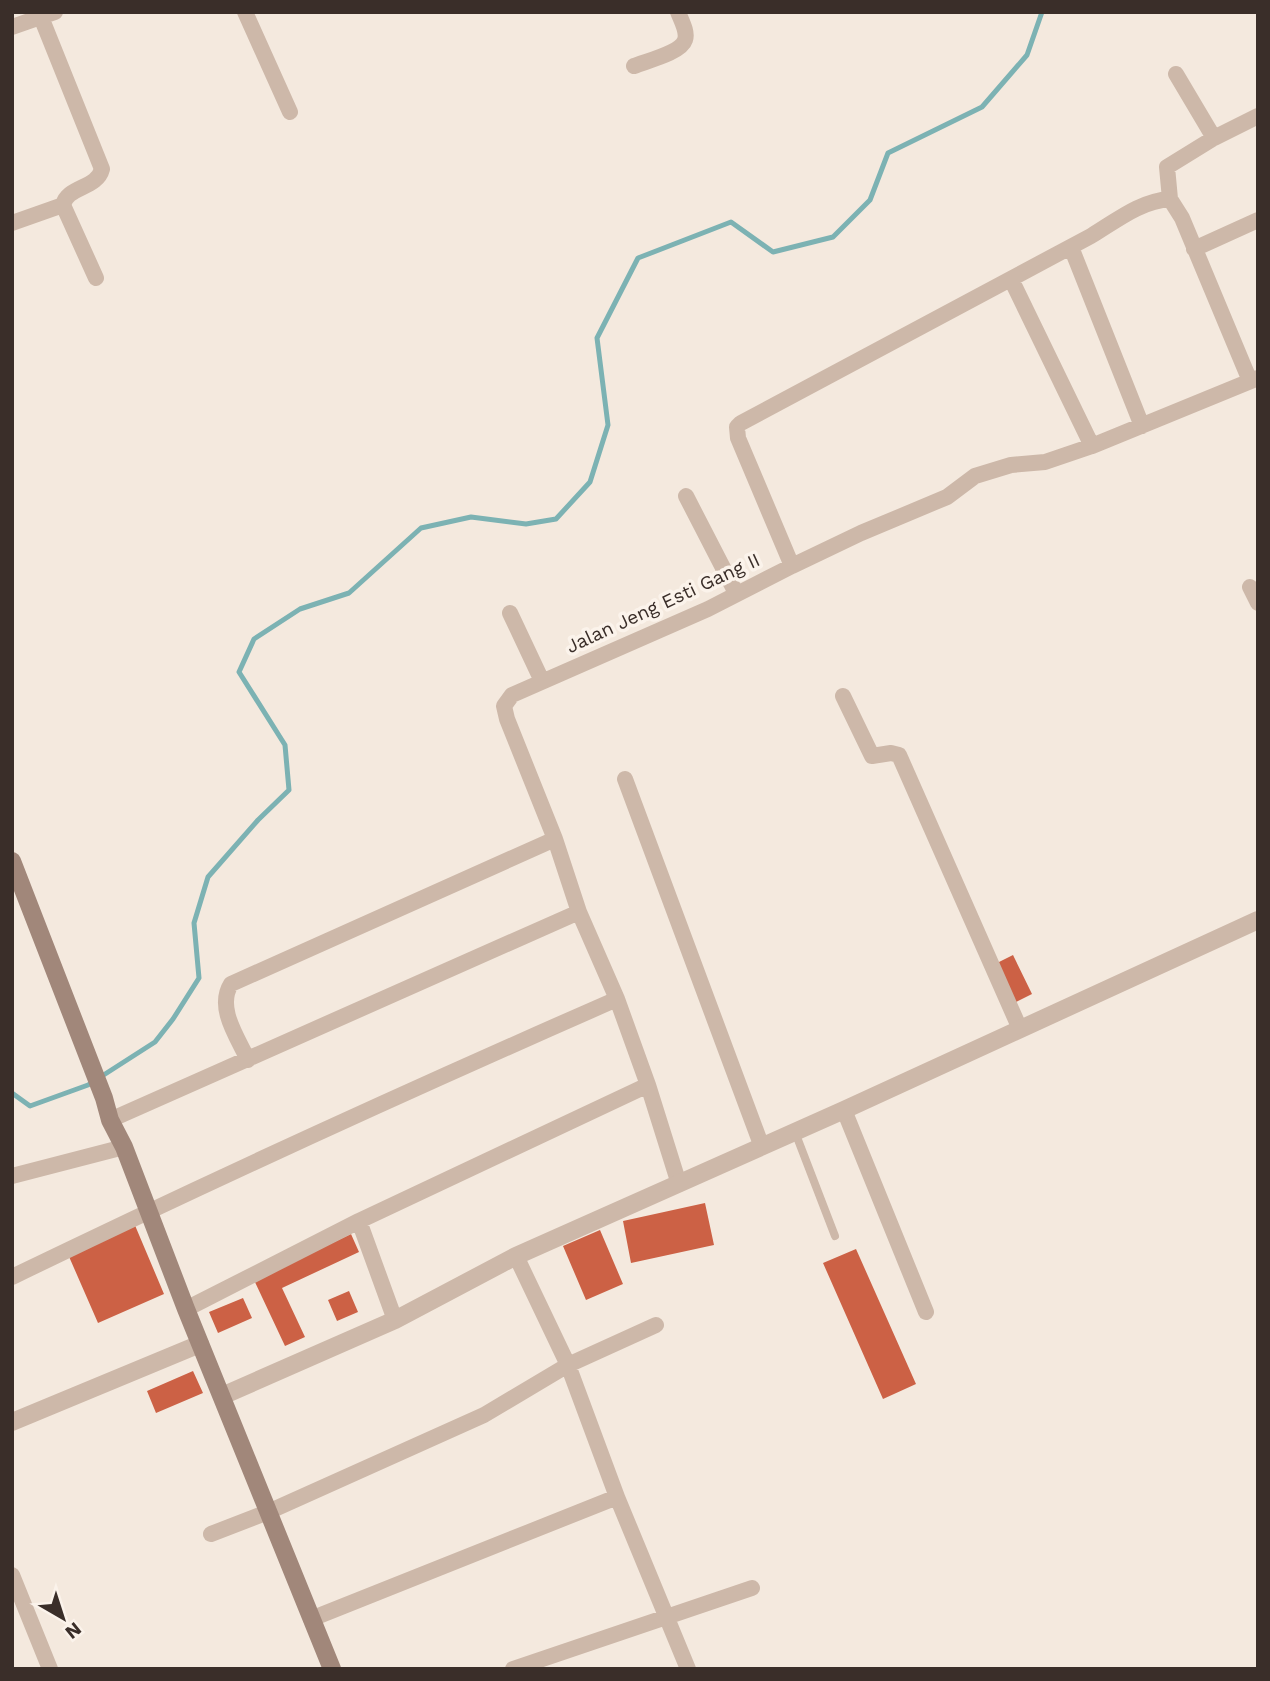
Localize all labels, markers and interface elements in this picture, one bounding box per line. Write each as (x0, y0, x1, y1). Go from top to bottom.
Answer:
street label: Jalan Jeng Esti Gang II (562, 548, 764, 658)
north arrow (28, 1583, 98, 1653)
text: N (61, 1617, 86, 1644)

